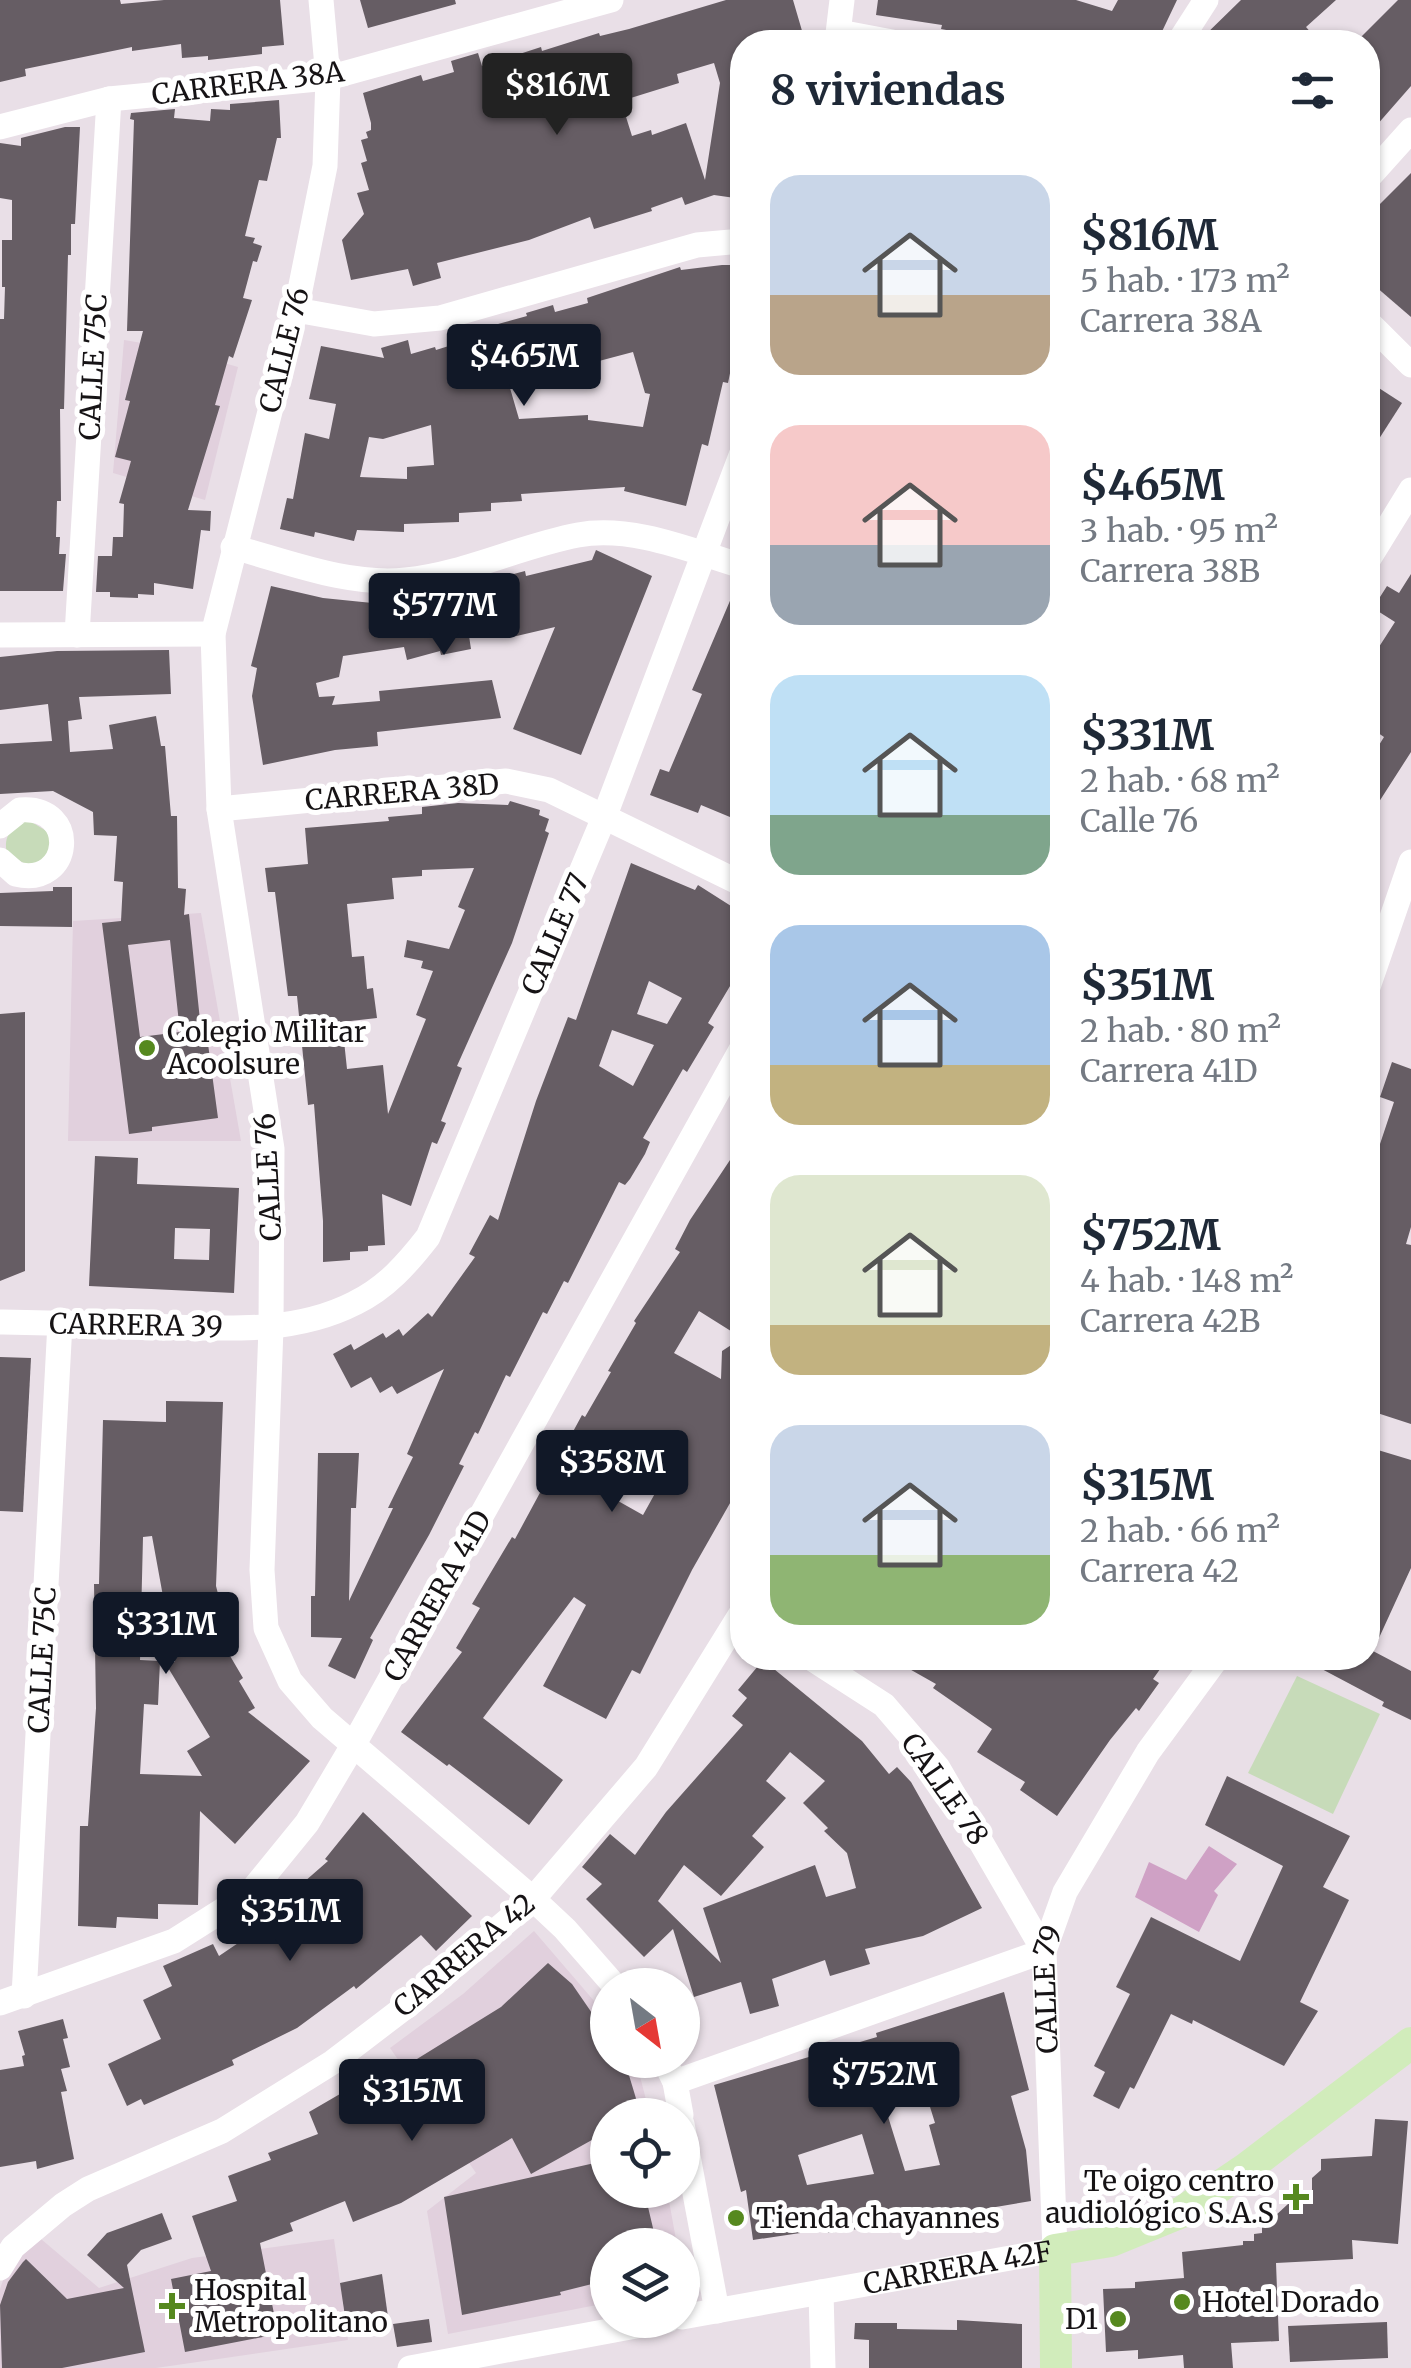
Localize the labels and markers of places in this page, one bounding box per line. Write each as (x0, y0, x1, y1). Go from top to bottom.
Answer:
pin: $816M (487, 53, 627, 138)
pin: $465M (454, 324, 594, 409)
pin: $577M (374, 573, 514, 658)
place label: Colegio Militar Acoolsure (166, 1014, 366, 1082)
marker: Colegio Militar Acoolsure (136, 1037, 158, 1059)
pin: $358M (542, 1430, 682, 1515)
pin: $331M (96, 1592, 236, 1677)
pin: $351M (220, 1879, 360, 1964)
pin: $752M (814, 2042, 954, 2127)
pin: $315M (342, 2059, 482, 2144)
place label: Te oigo centro audiológico S.A.S (1045, 2163, 1274, 2231)
marker: Te oigo centro audiológico S.A.S (1283, 2184, 1309, 2210)
place label: Tienda chayannes (756, 2200, 1000, 2236)
marker: Tienda chayannes (725, 2207, 747, 2229)
place label: Hospital Metropolitano (194, 2272, 388, 2340)
place label: Hotel Dorado (1202, 2284, 1379, 2320)
marker: Hotel Dorado (1171, 2291, 1193, 2313)
marker: Hospital Metropolitano (159, 2293, 185, 2319)
place label: D1 (1065, 2301, 1098, 2337)
marker: D1 (1107, 2308, 1129, 2330)

